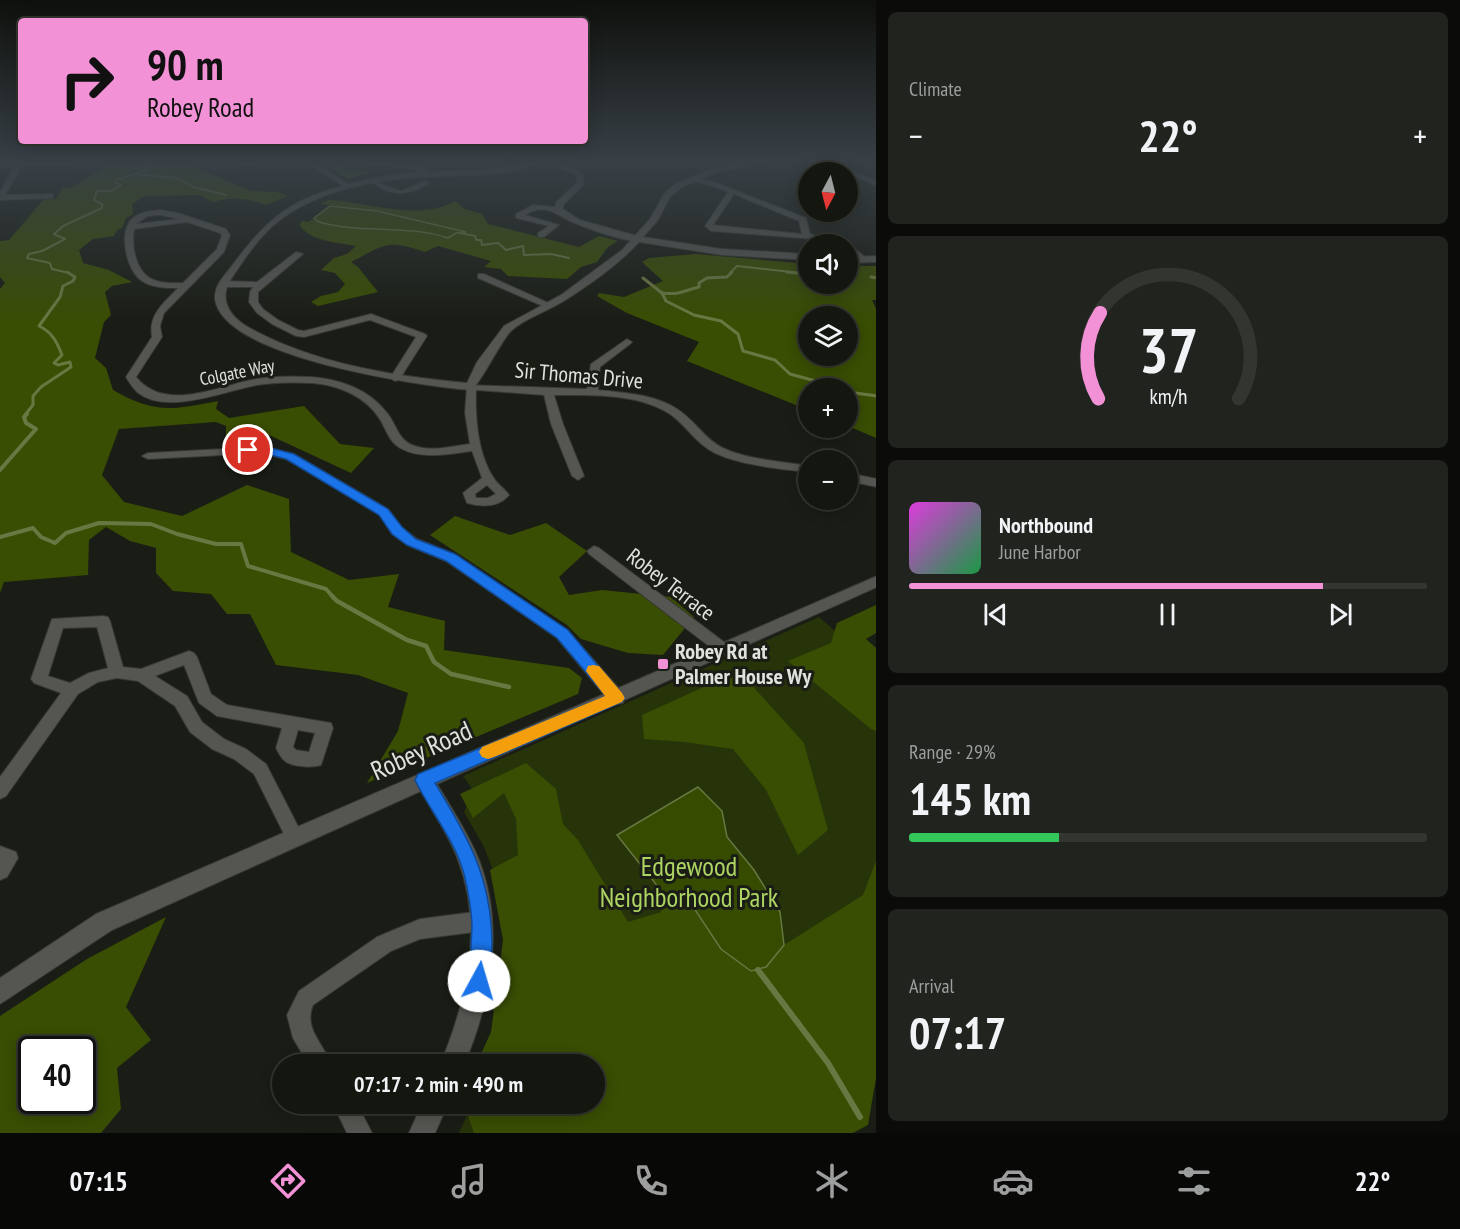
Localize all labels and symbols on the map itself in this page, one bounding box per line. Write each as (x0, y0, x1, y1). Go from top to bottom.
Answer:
north arrow (798, 162, 858, 222)
street label: Colgate Way (198, 353, 277, 391)
street label: Sir Thomas Drive (514, 355, 644, 395)
pin (222, 424, 273, 475)
street label: Robey Terrace (621, 542, 721, 626)
place label: Robey Rd at Palmer House Wy (675, 637, 813, 690)
marker: Robey Rd at Palmer House Wy (656, 657, 670, 671)
street label: Robey Road (365, 713, 477, 787)
park label: Edgewood Neighborhood Park (600, 849, 779, 914)
position arrow (447, 949, 511, 1013)
speed limit sign: 40 (18, 1036, 96, 1114)

